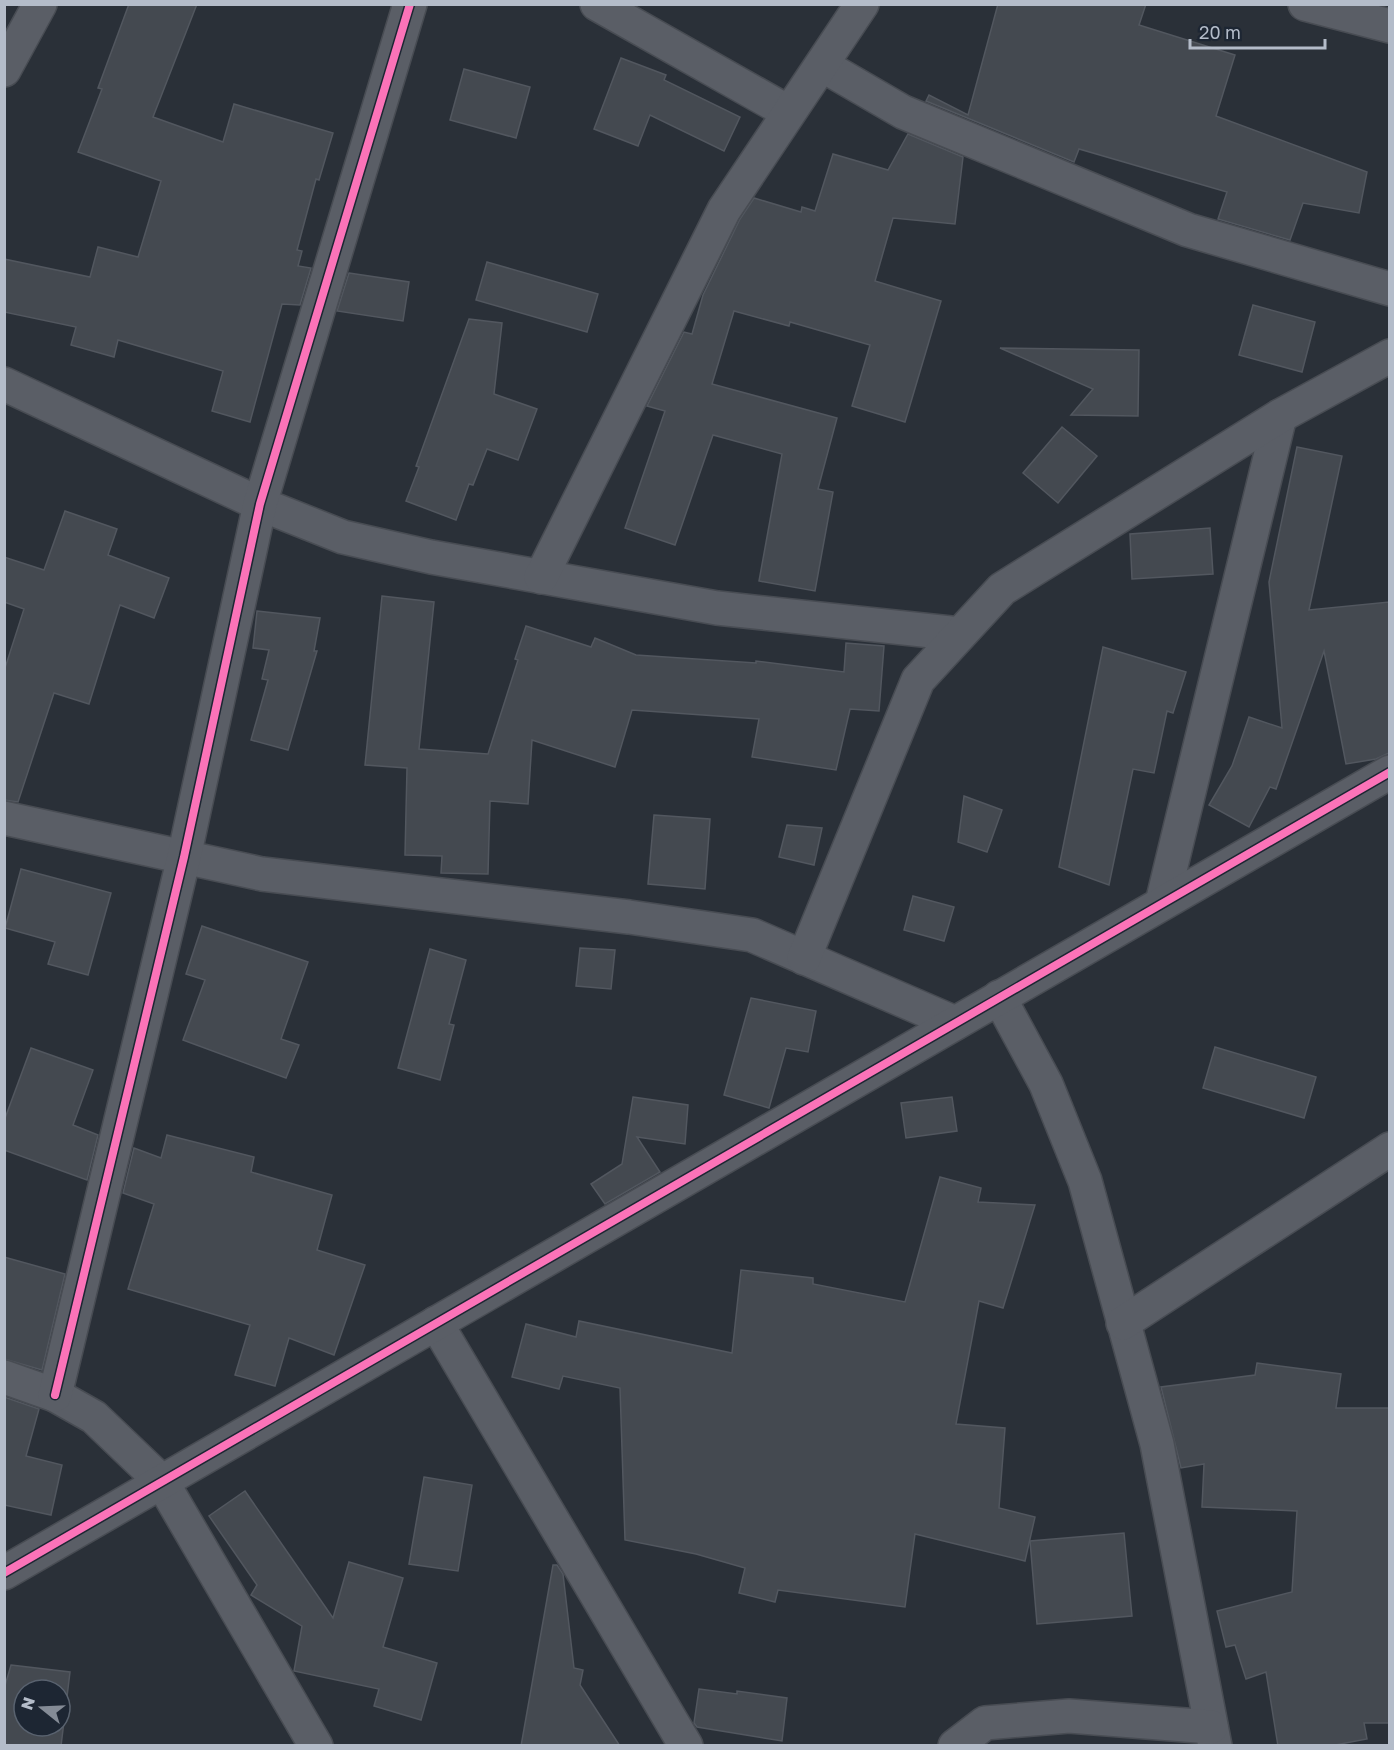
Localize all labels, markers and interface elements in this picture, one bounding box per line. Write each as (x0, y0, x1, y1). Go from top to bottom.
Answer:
scale bar (1190, 12, 1325, 50)
text: 20 m (1199, 21, 1241, 43)
north arrow (12, 1678, 72, 1738)
text: N (16, 1694, 39, 1712)

